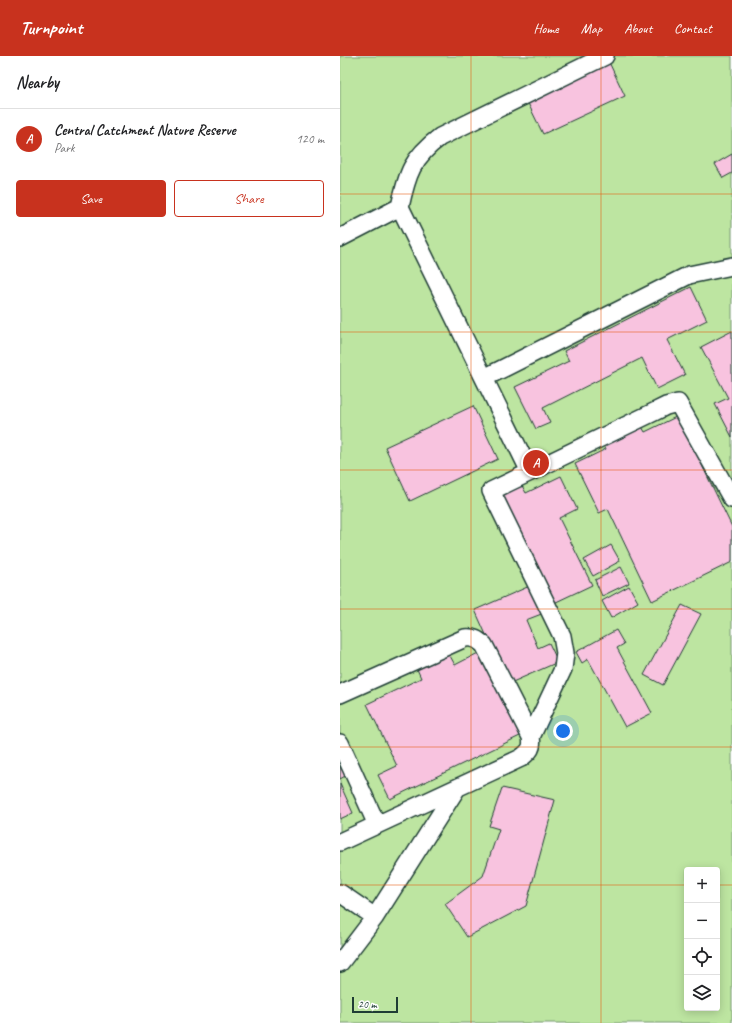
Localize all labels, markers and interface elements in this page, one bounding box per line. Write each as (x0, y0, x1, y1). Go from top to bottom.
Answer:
text: Turnpoint (20, 16, 82, 40)
text: Home (533, 20, 559, 37)
text: Map (581, 20, 602, 37)
text: About (624, 20, 652, 37)
text: Contact (674, 20, 712, 37)
text: Nearby (16, 72, 59, 93)
text: Central Catchment Nature Reserve (54, 121, 235, 140)
text: A (26, 131, 32, 147)
text: 120 m (296, 131, 324, 147)
text: Park (54, 140, 75, 156)
button: Save (16, 180, 166, 217)
button: Share (174, 180, 324, 217)
pin: A (523, 448, 549, 478)
your location (553, 721, 573, 741)
map controls (684, 867, 720, 1011)
button: + (684, 867, 720, 903)
button: − (684, 903, 720, 939)
button: locate (684, 939, 720, 975)
button: layers (684, 975, 720, 1011)
scale bar (352, 995, 398, 1014)
text: 20 m (358, 997, 377, 1011)

